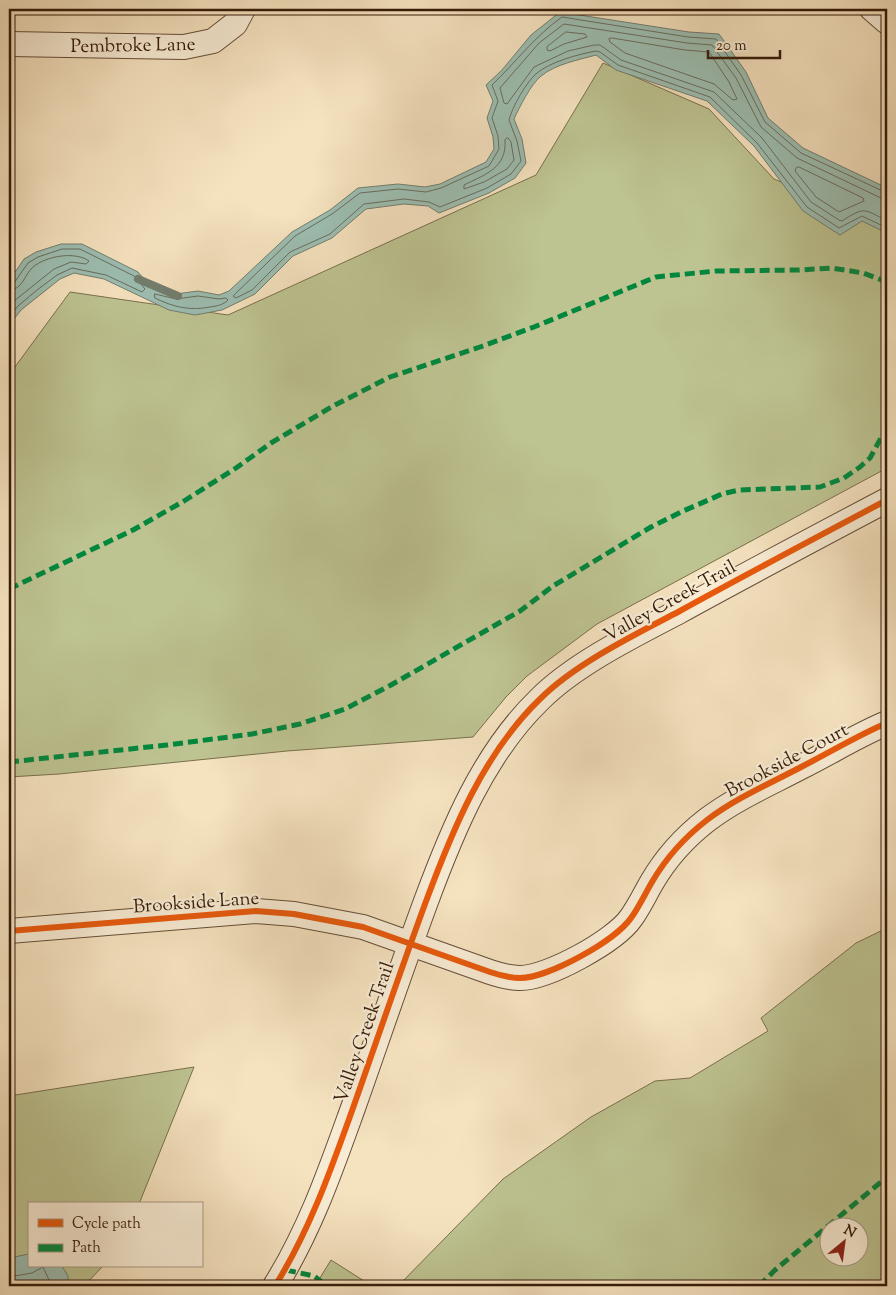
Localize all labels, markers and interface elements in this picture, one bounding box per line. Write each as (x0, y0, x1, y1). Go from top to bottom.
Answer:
scale bar (708, 28, 781, 60)
street label: Pembroke Lane (70, 32, 196, 61)
text: 20 m (716, 36, 747, 57)
street label: Valley Creek Trail (599, 555, 741, 650)
street label: Brookside Court (721, 717, 854, 805)
street label: Brookside Lane (132, 886, 260, 921)
street label: Valley Creek Trail (329, 958, 402, 1107)
legend (28, 1202, 202, 1268)
text: Cycle path (72, 1214, 141, 1235)
north arrow (818, 1218, 868, 1268)
text: N (840, 1221, 859, 1244)
text: Path (72, 1238, 101, 1259)

